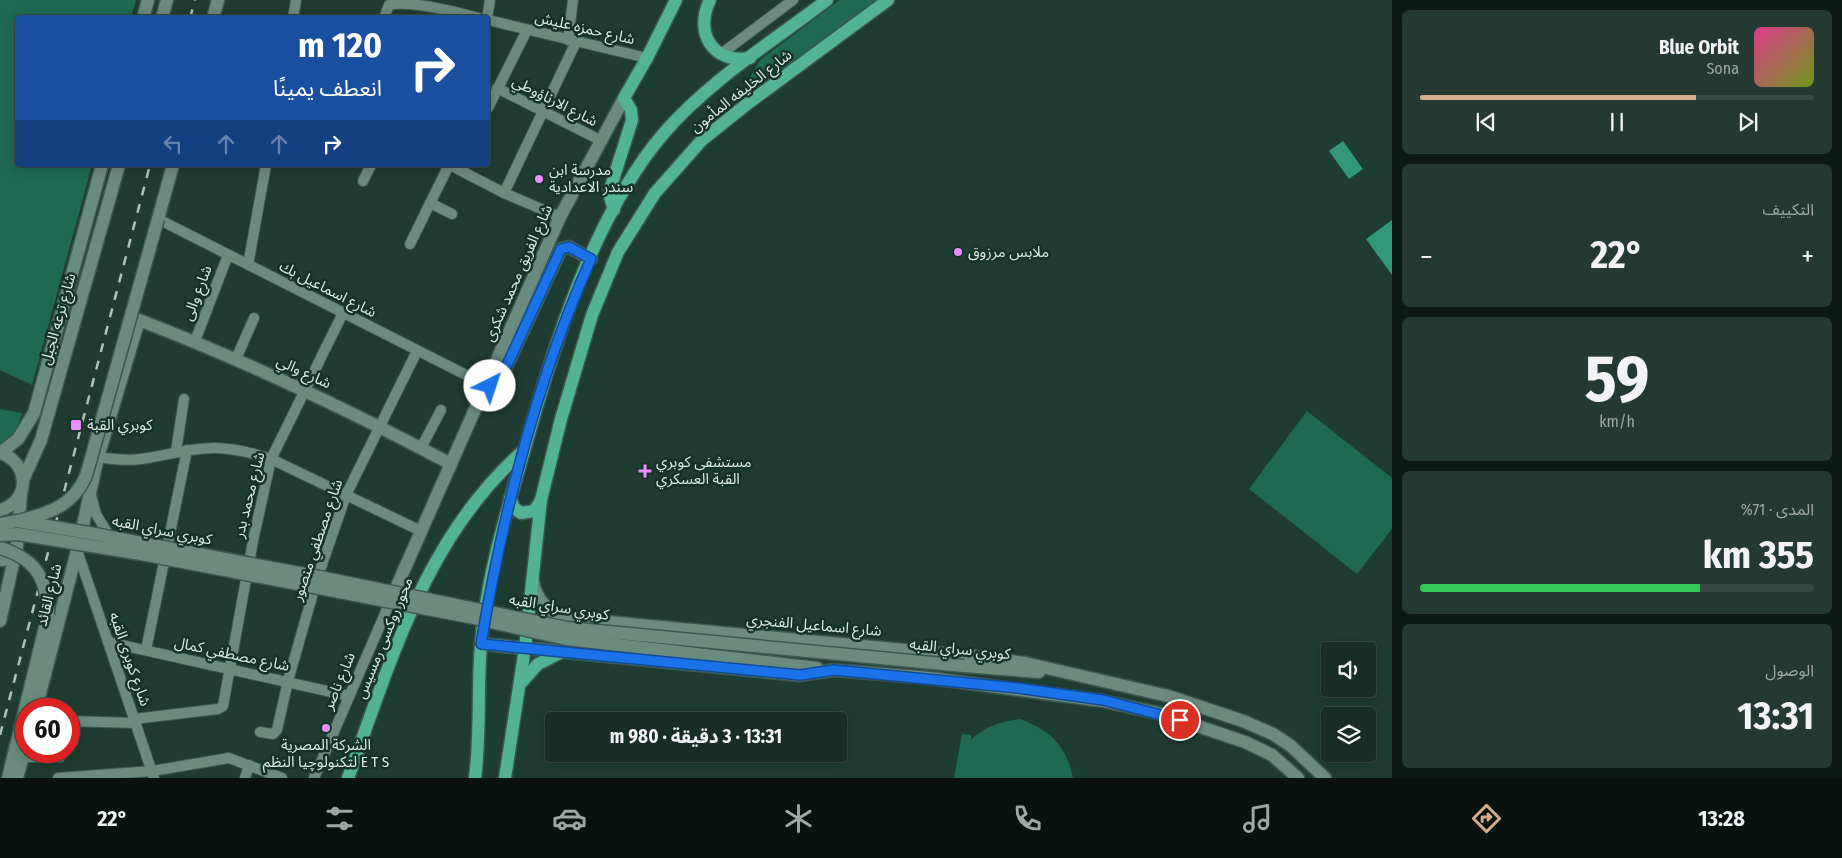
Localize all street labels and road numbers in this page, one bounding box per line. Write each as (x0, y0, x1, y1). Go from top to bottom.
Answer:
street label: شارع حمزه عليش (533, 8, 637, 51)
street label: شارع الخليفه المأمون (687, 46, 797, 139)
street label: شارع الارناؤوطي (508, 72, 601, 133)
street label: شارع الفريق محمد شكرى (480, 202, 559, 345)
street label: شارع اسماعيل بك (275, 257, 380, 324)
street label: شارع والى (178, 262, 219, 324)
street label: شارع ترعه الجبل (36, 271, 83, 368)
street label: شارع والي (273, 352, 334, 395)
street label: شارع محمد بدر (229, 450, 271, 542)
street label: شارع مصطفي منصور (287, 477, 349, 605)
street label: كوبري سراي القبه (110, 511, 214, 551)
street label: شارع القائد (33, 562, 68, 629)
street label: محور روكسى رمسيس (351, 575, 417, 701)
street label: كوبري سراي القبه (507, 590, 611, 626)
street label: شارع كوبرى القبه (103, 610, 155, 710)
street label: شارع اسماعيل الفنجري (745, 610, 883, 643)
street label: شارع مصطفي كمال (172, 633, 291, 678)
street label: كوبري سراي القبه (908, 635, 1012, 666)
street label: شارع ناصر (318, 649, 362, 715)

